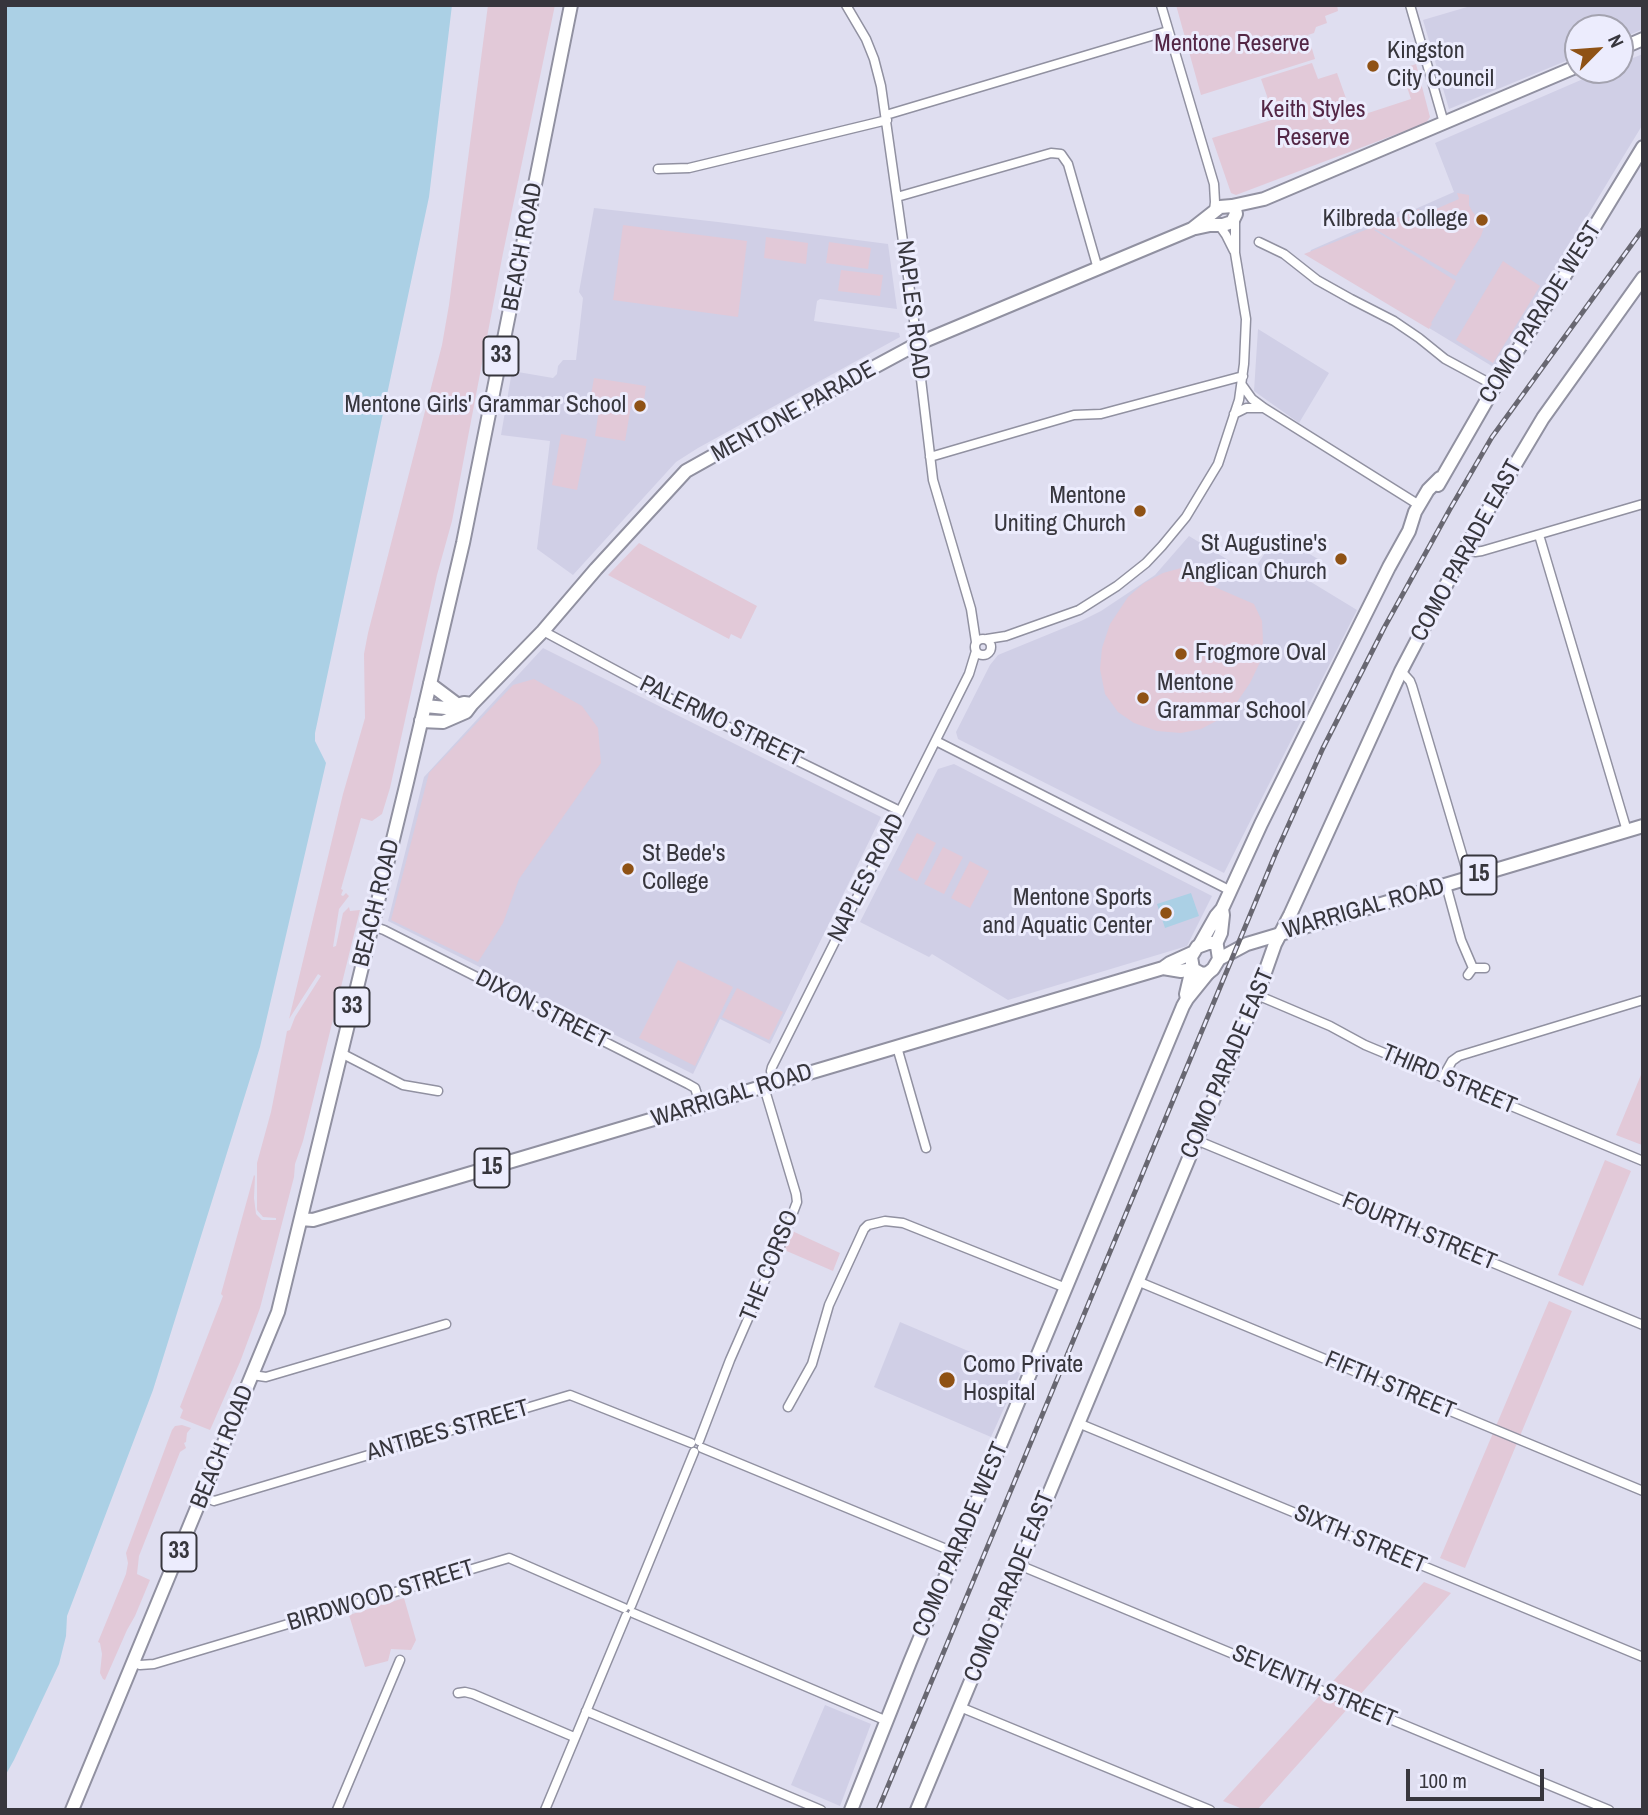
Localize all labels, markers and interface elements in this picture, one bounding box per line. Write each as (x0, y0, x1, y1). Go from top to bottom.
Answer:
north arrow (1564, 14, 1634, 84)
text: N (1602, 30, 1630, 52)
park label: Mentone Reserve (1154, 31, 1310, 59)
place label: Kingston City Council (1387, 38, 1494, 94)
marker: Kingston City Council (1365, 58, 1381, 74)
park label: Keith Styles Reserve (1260, 97, 1366, 153)
street label: BEACH ROAD (496, 180, 550, 314)
place label: Kilbreda College (1323, 206, 1468, 234)
marker: Kilbreda College (1474, 212, 1490, 228)
street label: COMO PARADE WEST (1474, 217, 1608, 409)
street label: NAPLES ROAD (889, 239, 935, 381)
road number: 33 (484, 336, 518, 376)
street label: MENTONE PARADE (707, 355, 881, 469)
place label: Mentone Girls' Grammar School (344, 392, 626, 420)
marker: Mentone Girls' Grammar School (632, 398, 648, 414)
street label: COMO PARADE EAST (1405, 455, 1529, 647)
place label: Mentone Uniting Church (994, 483, 1126, 539)
marker: Mentone Uniting Church (1132, 503, 1148, 519)
place label: St Augustine's Anglican Church (1182, 531, 1327, 587)
marker: St Augustine's Anglican Church (1333, 551, 1349, 567)
place label: Frogmore Oval (1195, 640, 1326, 668)
marker: Frogmore Oval (1173, 646, 1189, 662)
street label: PALERMO STREET (635, 670, 807, 774)
place label: Mentone Grammar School (1157, 670, 1306, 726)
marker: Mentone Grammar School (1135, 690, 1151, 706)
street label: NAPLES ROAD (822, 809, 912, 947)
street label: BEACH ROAD (347, 836, 407, 970)
place label: St Bede's College (642, 841, 726, 897)
road number: 15 (1462, 856, 1496, 894)
marker: St Bede's College (620, 861, 636, 877)
street label: WARRIGAL ROAD (1280, 872, 1448, 946)
place label: Mentone Sports and Aquatic Center (982, 885, 1152, 941)
marker: Mentone Sports and Aquatic Center (1158, 905, 1174, 921)
street label: DIXON STREET (471, 964, 613, 1056)
street label: COMO PARADE EAST (1175, 965, 1281, 1163)
road number: 33 (334, 988, 370, 1026)
street label: THIRD STREET (1377, 1039, 1521, 1121)
street label: WARRIGAL ROAD (648, 1058, 816, 1134)
road number: 15 (475, 1148, 510, 1188)
street label: FOURTH STREET (1338, 1187, 1500, 1277)
street label: THE CORSO (735, 1206, 805, 1326)
street label: FIFTH STREET (1320, 1346, 1460, 1426)
place label: Como Private Hospital (963, 1352, 1083, 1408)
marker: Como Private Hospital (937, 1370, 957, 1390)
street label: BEACH ROAD (185, 1381, 261, 1513)
street label: ANTIBES STREET (364, 1394, 532, 1468)
street label: COMO PARADE WEST (907, 1438, 1015, 1642)
street label: COMO PARADE EAST (959, 1487, 1061, 1687)
street label: SIXTH STREET (1289, 1499, 1431, 1581)
road number: 33 (162, 1532, 196, 1572)
street label: BIRDWOOD STREET (284, 1554, 478, 1638)
street label: SEVENTH STREET (1227, 1639, 1401, 1735)
scale bar (1410, 1756, 1548, 1800)
text: 100 m (1419, 1766, 1467, 1795)

